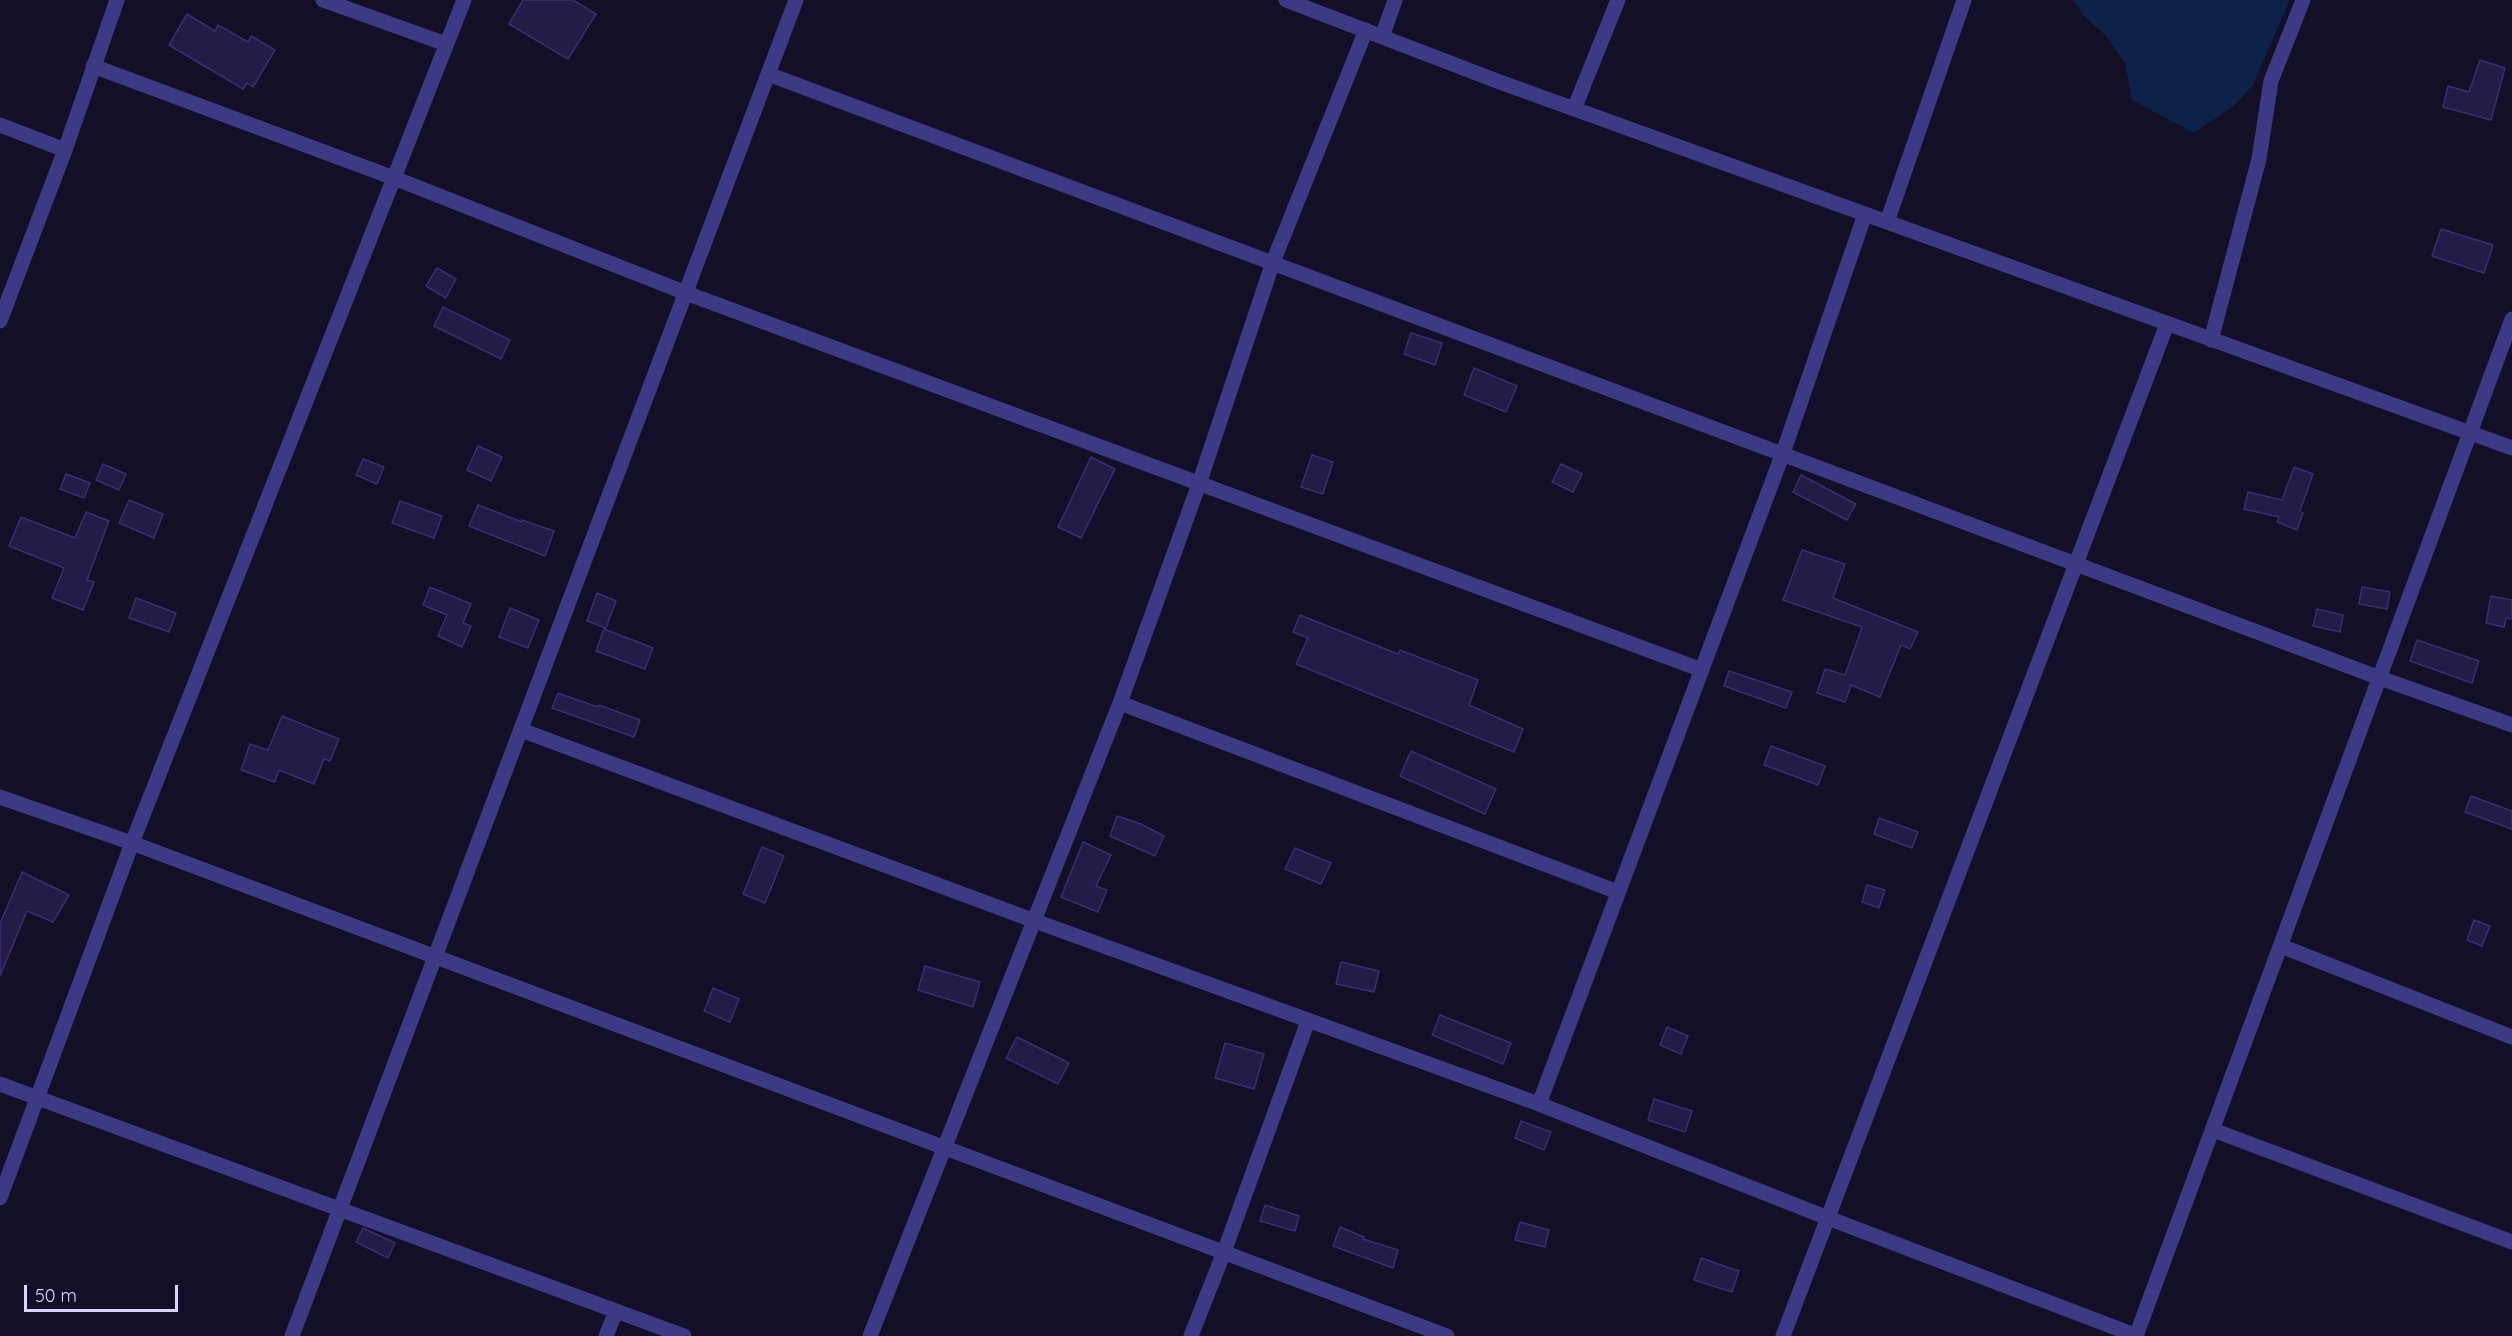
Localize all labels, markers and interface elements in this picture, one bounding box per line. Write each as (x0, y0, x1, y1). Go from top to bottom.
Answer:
scale bar (27, 1273, 182, 1311)
text: 50 m (35, 1284, 77, 1307)

